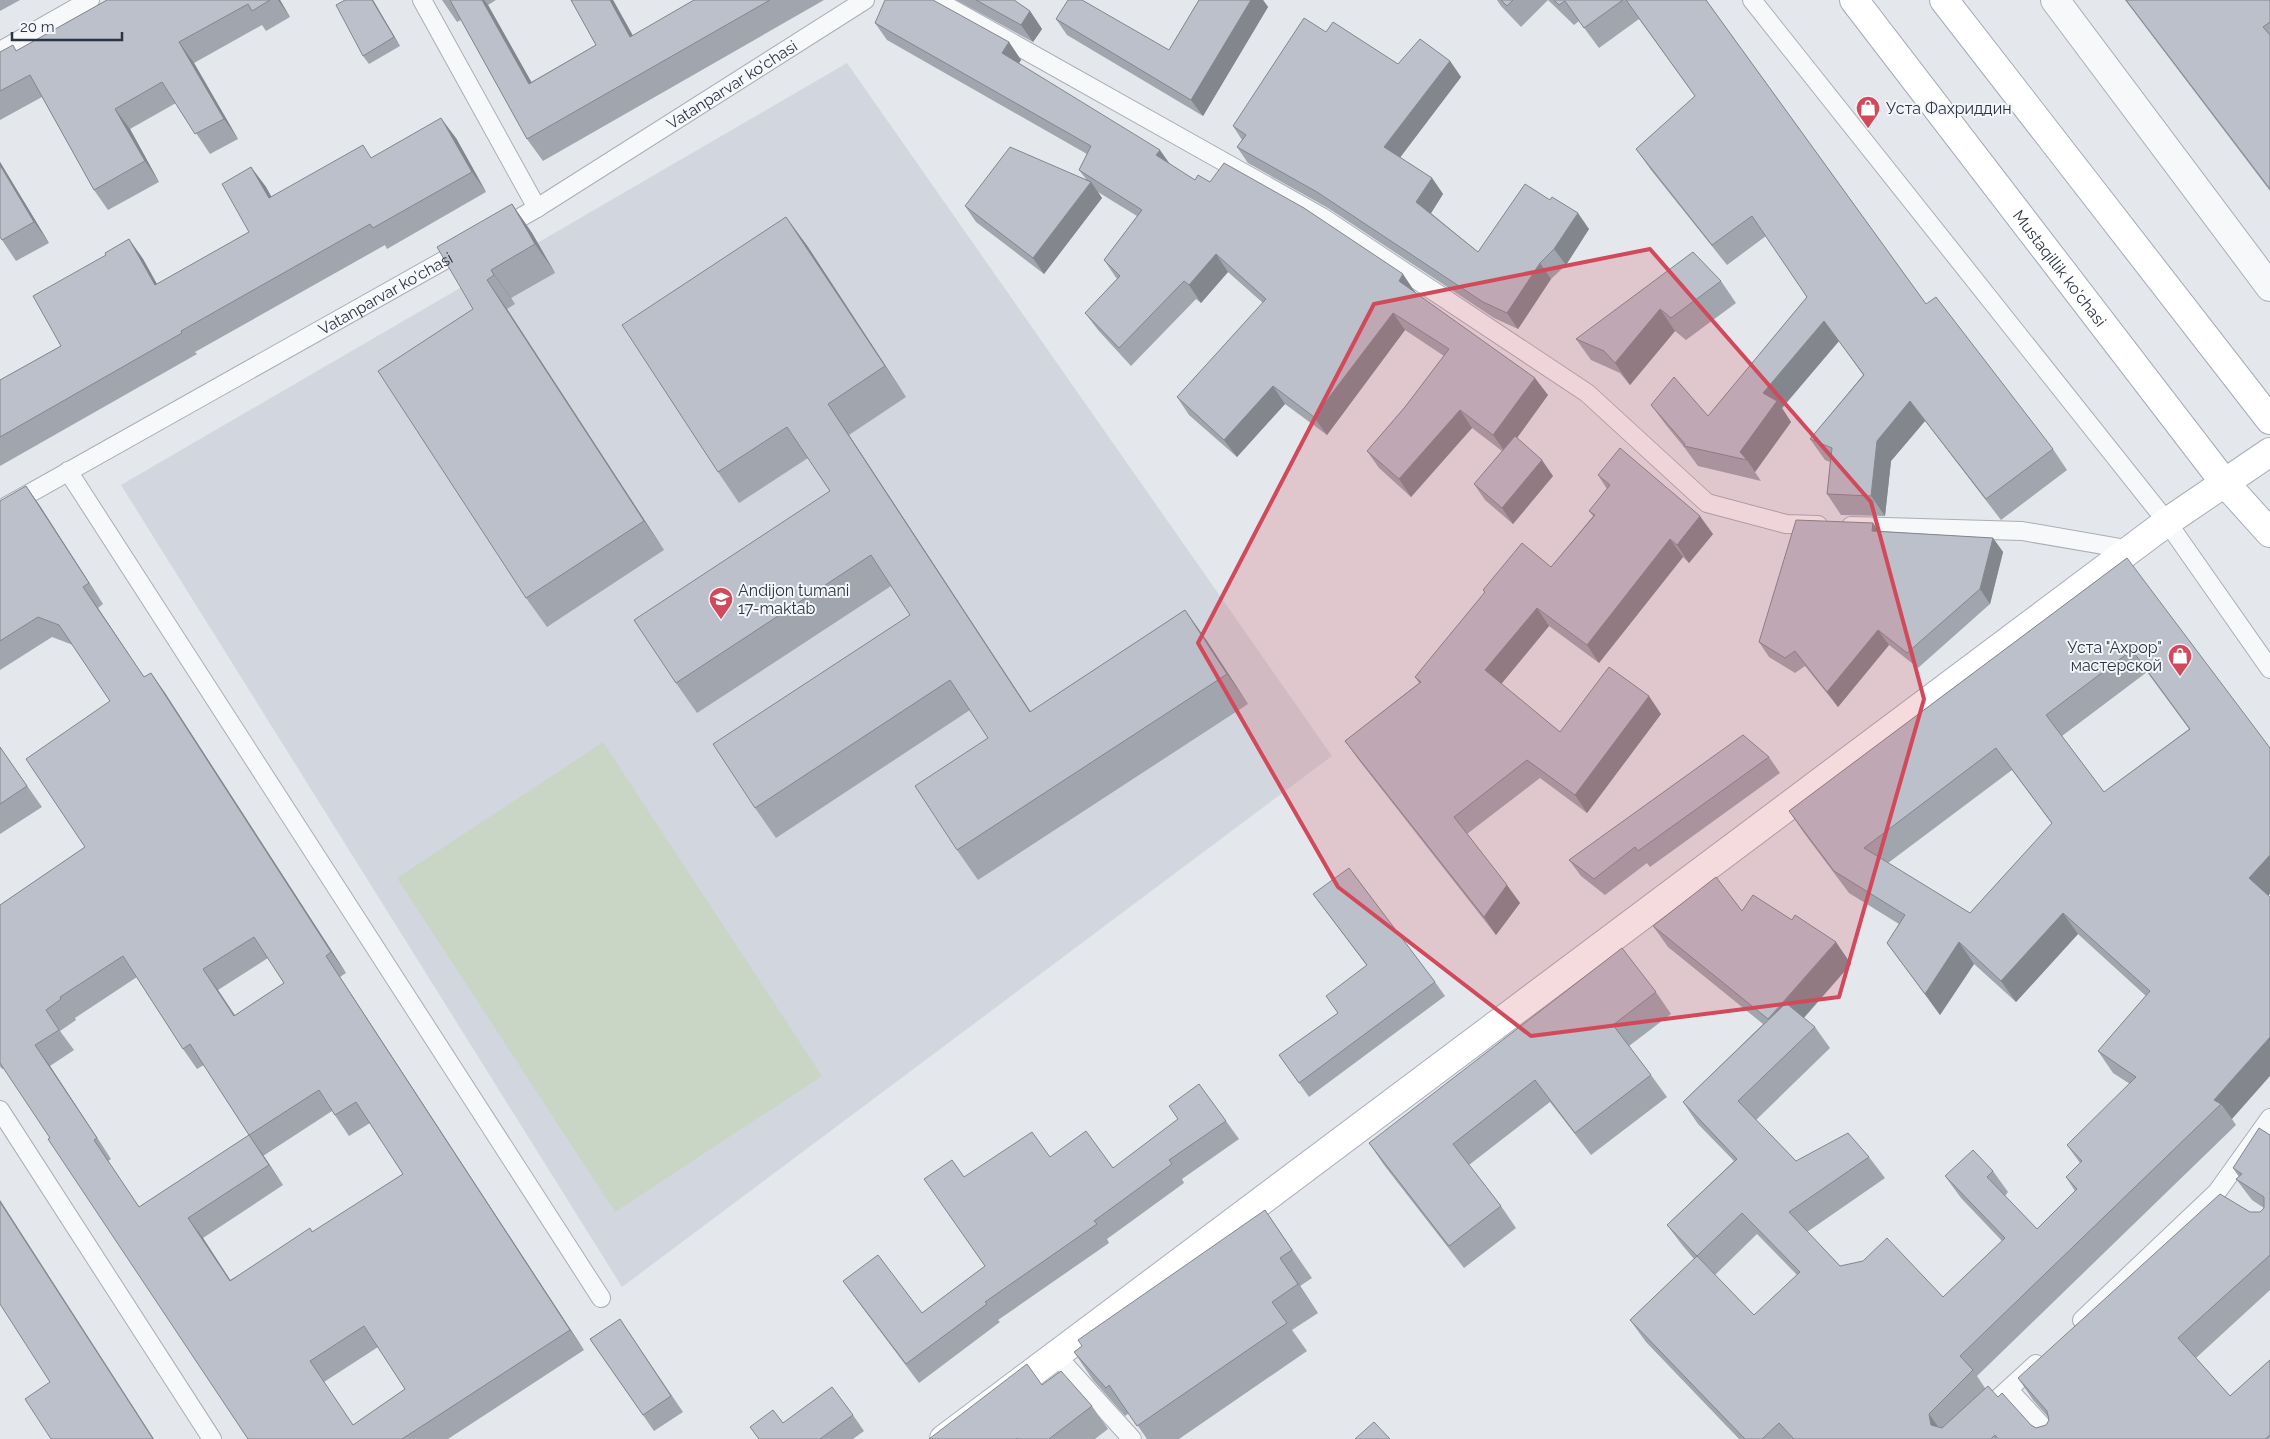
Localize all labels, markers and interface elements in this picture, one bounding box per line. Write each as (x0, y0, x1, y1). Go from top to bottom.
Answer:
scale bar (12, 10, 122, 42)
text: 20 m (20, 18, 55, 36)
street label: Vatanparvar ko'chasi (663, 36, 801, 133)
shop icon: Уста Фахриддин (1855, 95, 1881, 129)
place label: Уста Фахриддин (1886, 99, 2012, 118)
street label: Mustaqillik ko'chasi (2009, 206, 2110, 330)
street label: Vatanparvar ko'chasi (315, 249, 456, 339)
place label: Andijon tumani 17-maktab (738, 581, 849, 618)
school or university icon: Andijon tumani 17-maktab (708, 586, 734, 620)
place label: Уста "Ахрор" мастерской (2067, 638, 2162, 675)
shop icon: Уста "Ахрор" мастерской (2167, 643, 2193, 677)

